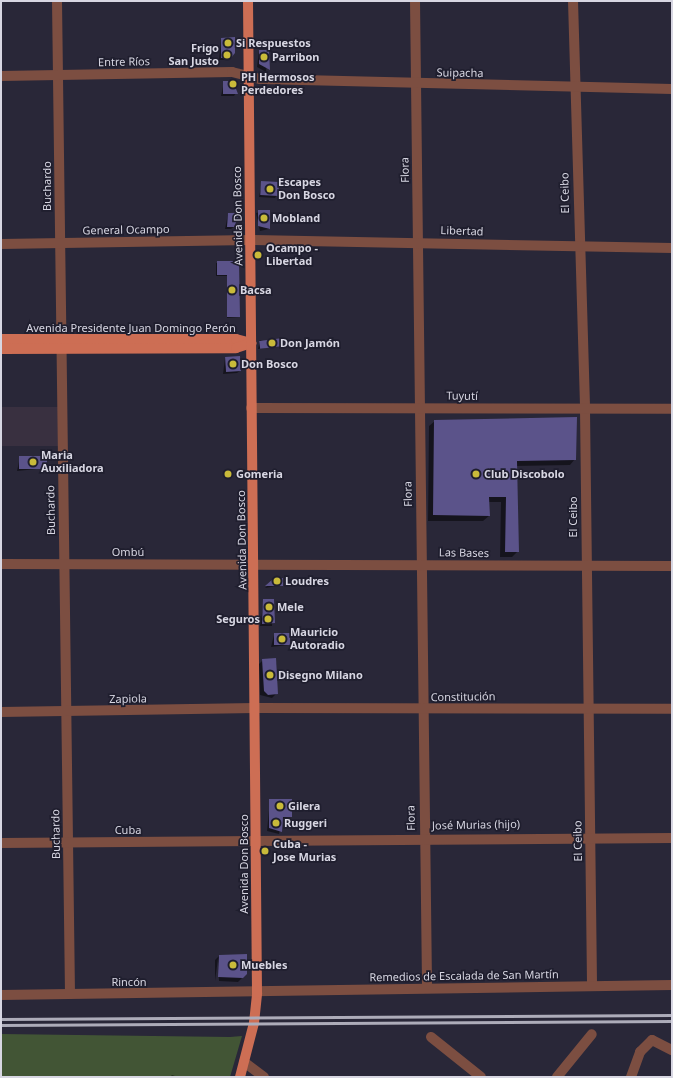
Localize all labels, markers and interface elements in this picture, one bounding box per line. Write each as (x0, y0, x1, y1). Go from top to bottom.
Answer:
place label: Si Respuestos (236, 36, 311, 50)
marker: Si Respuestos (223, 38, 233, 48)
place label: Frigo San Justo (168, 42, 219, 68)
marker: Frigo San Justo (222, 50, 232, 60)
place label: Parribon (272, 50, 320, 64)
marker: Parribon (259, 52, 269, 62)
street label: Entre Ríos (98, 55, 150, 69)
street label: Suipacha (436, 66, 484, 80)
place label: PH Hermosos Perdedores (241, 71, 315, 97)
marker: PH Hermosos Perdedores (228, 79, 238, 89)
street label: Flora (398, 157, 412, 183)
street label: Buchardo (40, 161, 54, 211)
street label: Avenida Don Bosco (231, 166, 245, 266)
street label: El Ceibo (558, 172, 572, 214)
place label: Escapes Don Bosco (278, 176, 335, 202)
marker: Escapes Don Bosco (265, 184, 275, 194)
place label: Mobland (272, 211, 320, 225)
marker: Mobland (259, 213, 269, 223)
street label: General Ocampo (82, 223, 170, 237)
street label: Libertad (440, 224, 484, 238)
place label: Ocampo - Libertad (266, 242, 318, 268)
marker: Ocampo - Libertad (253, 250, 263, 260)
place label: Bacsa (240, 283, 272, 297)
marker: Bacsa (227, 285, 237, 295)
street label: Avenida Presidente Juan Domingo Perón (26, 321, 236, 335)
place label: Don Jamón (280, 336, 340, 350)
marker: Don Jamón (267, 338, 277, 348)
place label: Don Bosco (241, 357, 298, 371)
marker: Don Bosco (228, 359, 238, 369)
street label: Tuyutí (446, 389, 478, 403)
place label: Maria Auxiliadora (41, 449, 104, 475)
marker: Maria Auxiliadora (28, 457, 38, 467)
place label: Gomeria (236, 467, 283, 481)
place label: Club Discobolo (484, 467, 565, 481)
marker: Gomeria (223, 469, 233, 479)
marker: Club Discobolo (471, 469, 481, 479)
street label: Flora (401, 481, 415, 507)
street label: Buchardo (44, 485, 58, 535)
street label: Avenida Don Bosco (235, 490, 249, 590)
street label: El Ceibo (566, 496, 580, 538)
street label: Ombú (112, 545, 144, 559)
street label: Las Bases (439, 546, 489, 560)
place label: Loudres (285, 574, 329, 588)
marker: Loudres (272, 576, 282, 586)
place label: Mele (277, 600, 304, 614)
marker: Mele (264, 602, 274, 612)
place label: Seguros (216, 612, 260, 626)
marker: Seguros (263, 614, 273, 624)
place label: Mauricio Autoradio (290, 626, 345, 652)
marker: Mauricio Autoradio (277, 634, 287, 644)
place label: Disegno Milano (278, 668, 363, 682)
marker: Disegno Milano (265, 670, 275, 680)
street label: Constitución (430, 690, 496, 704)
street label: Zapiola (109, 692, 147, 706)
place label: Gilera (288, 799, 320, 813)
marker: Gilera (275, 801, 285, 811)
street label: Flora (404, 805, 418, 831)
street label: Buchardo (49, 809, 63, 859)
street label: Avenida Don Bosco (237, 814, 251, 914)
place label: Ruggeri (284, 816, 327, 830)
marker: Ruggeri (271, 818, 281, 828)
street label: José Murias (hijo) (432, 818, 520, 832)
street label: El Ceibo (571, 820, 585, 862)
street label: Cuba (115, 823, 141, 837)
place label: Cuba - Jose Murias (273, 838, 336, 864)
marker: Cuba - Jose Murias (260, 846, 270, 856)
place label: Muebles (241, 958, 287, 972)
marker: Muebles (228, 960, 238, 970)
street label: Remedios de Escalada de San Martín (369, 968, 559, 984)
street label: Rincón (111, 975, 147, 989)

